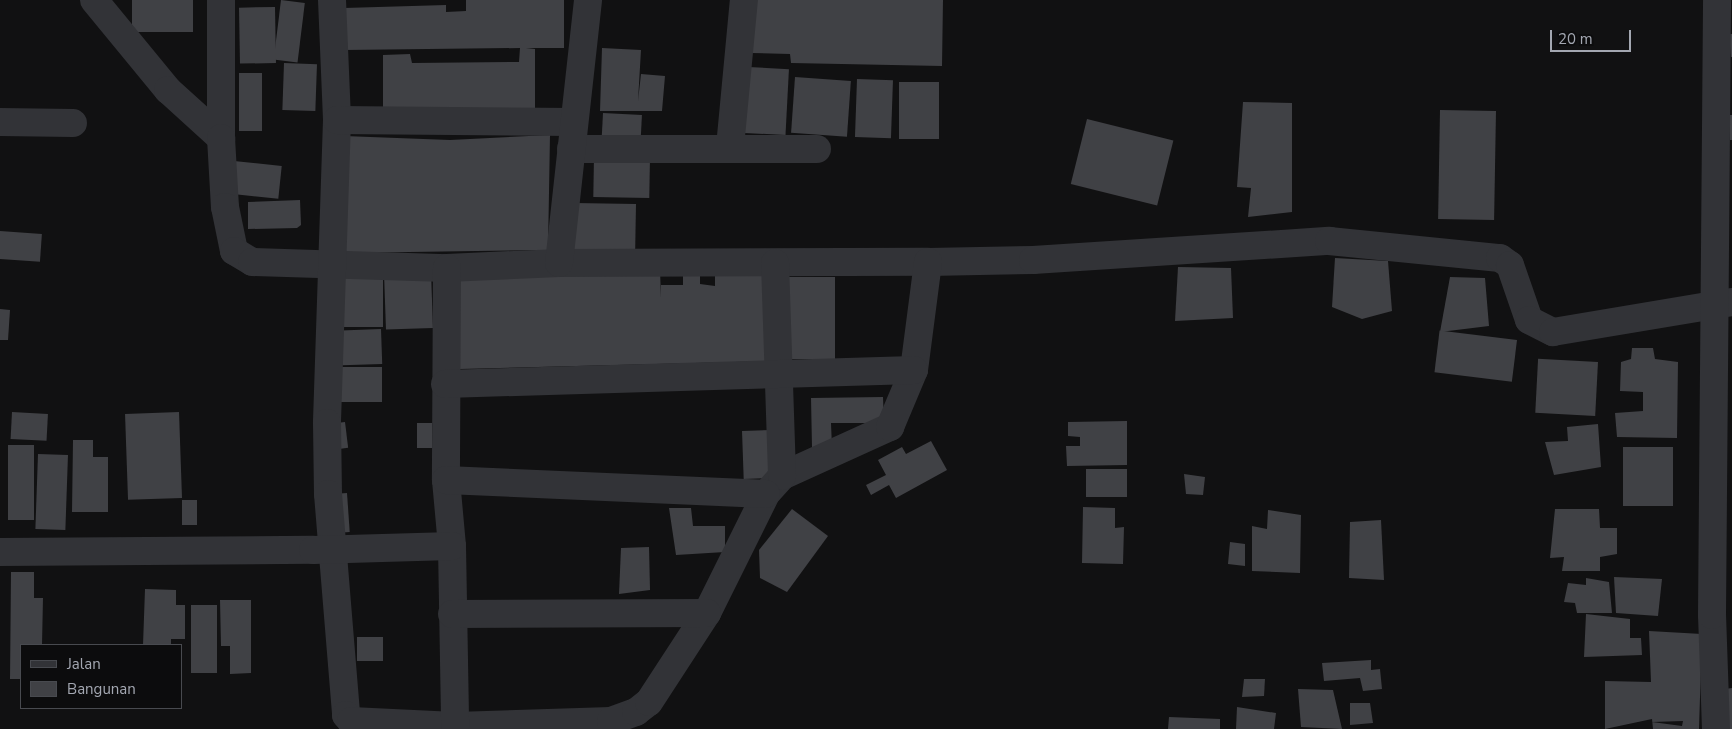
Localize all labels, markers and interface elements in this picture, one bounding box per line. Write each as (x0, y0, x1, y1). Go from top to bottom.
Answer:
scale bar (1552, 20, 1633, 52)
text: 20 m (1558, 29, 1593, 49)
legend (20, 644, 182, 709)
text: Jalan (67, 654, 101, 674)
text: Bangunan (67, 679, 136, 699)

